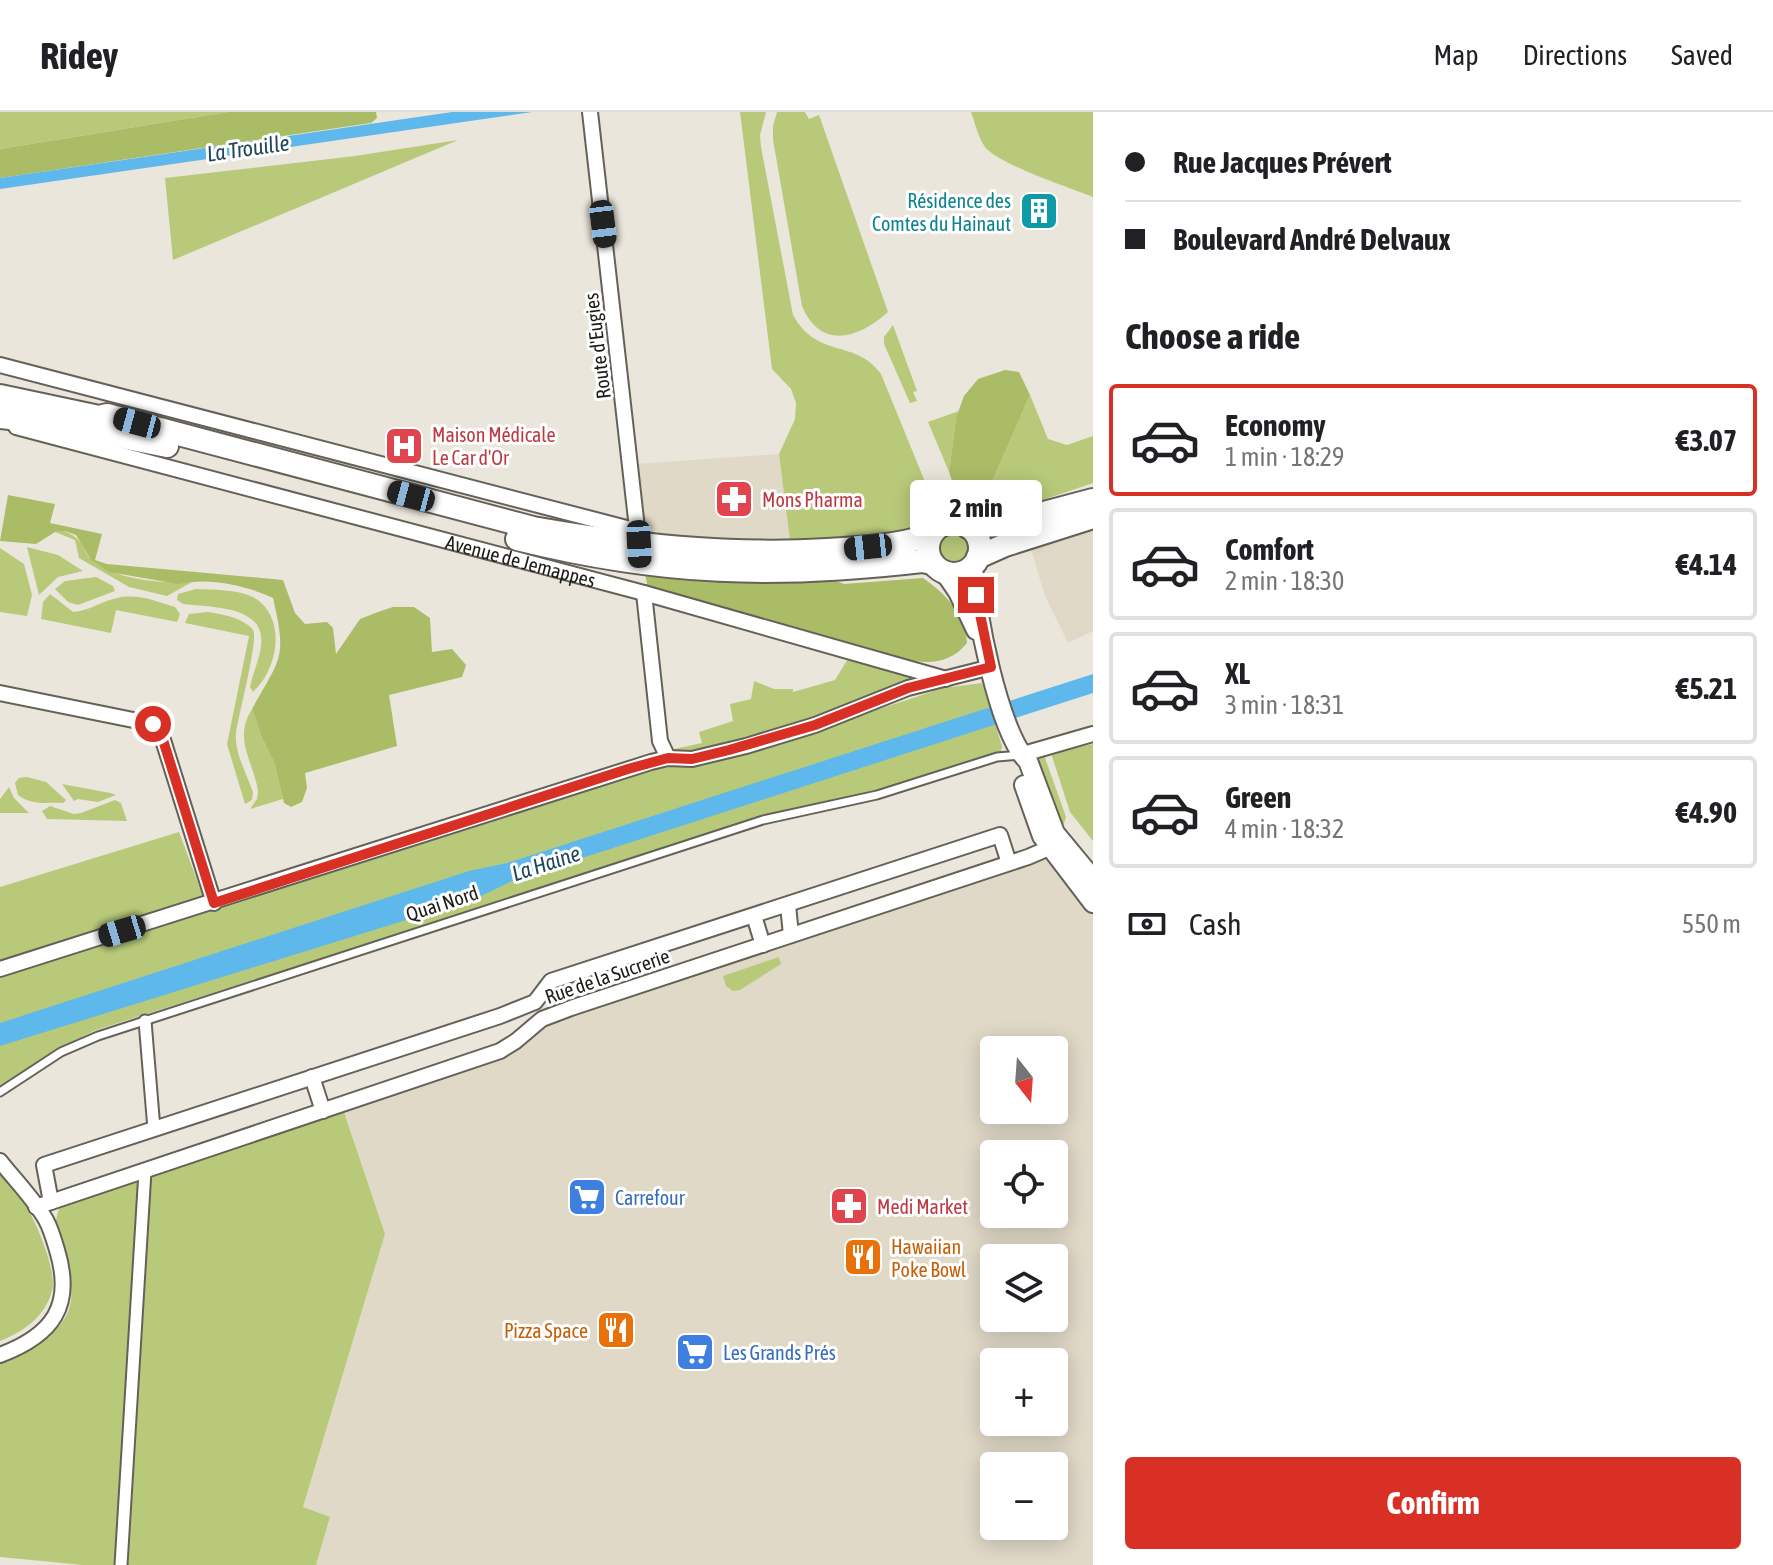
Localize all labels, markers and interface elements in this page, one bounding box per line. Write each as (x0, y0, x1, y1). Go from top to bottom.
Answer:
text: Ridey (40, 34, 118, 77)
text: Map (1434, 39, 1479, 71)
text: Directions (1523, 39, 1627, 71)
text: Saved (1671, 39, 1733, 71)
water label: La Trouille (205, 129, 291, 167)
text: Rue Jacques Prévert (1173, 145, 1392, 179)
place label: Résidence des Comtes du Hainaut (872, 189, 1011, 235)
building icon: Résidence des Comtes du Hainaut (1018, 190, 1060, 232)
car (588, 199, 618, 249)
text: Boulevard André Delvaux (1173, 222, 1451, 256)
street label: Route d'Eugies (579, 292, 615, 400)
text: Choose a ride (1125, 315, 1300, 357)
icon: car (1129, 404, 1201, 476)
car (111, 405, 163, 441)
text: Economy (1225, 408, 1326, 442)
place label: Maison Médicale Le Car d'Or (432, 423, 556, 469)
text: €3.07 (1676, 423, 1737, 457)
hospital icon: Maison Médicale Le Car d'Or (383, 425, 425, 467)
text: 1 min · 18:29 (1225, 442, 1344, 472)
car (385, 478, 437, 514)
pharmacy icon: Mons Pharma (713, 478, 755, 520)
callout: 2 min (910, 479, 1042, 535)
place label: Mons Pharma (762, 488, 863, 511)
text: 2 min (949, 493, 1003, 523)
car (626, 519, 652, 569)
icon: car (1129, 528, 1201, 600)
street label: Avenue de Jemappes (443, 530, 598, 591)
text: Comfort (1225, 532, 1314, 566)
car (843, 533, 893, 561)
text: €4.14 (1676, 547, 1737, 581)
text: 2 min · 18:30 (1225, 566, 1344, 596)
route end (958, 577, 994, 613)
icon: car (1129, 652, 1201, 724)
text: XL (1225, 656, 1250, 690)
text: €5.21 (1676, 671, 1737, 705)
text: 3 min · 18:31 (1225, 690, 1344, 720)
route start (135, 706, 171, 742)
icon: car (1129, 776, 1201, 848)
text: Green (1225, 780, 1291, 814)
text: €4.90 (1676, 795, 1737, 829)
text: 4 min · 18:32 (1225, 814, 1344, 844)
water label: La Haine (508, 840, 584, 886)
street label: Quai Nord (403, 881, 481, 925)
icon: cash (1125, 902, 1169, 946)
text: Cash (1189, 907, 1242, 941)
text: 550 m (1682, 909, 1741, 939)
car (96, 913, 148, 949)
street label: Rue de la Sucrerie (542, 944, 672, 1008)
north arrow (980, 1036, 1068, 1124)
map controls (980, 1036, 1068, 1540)
button: locate (980, 1140, 1068, 1228)
supermarket icon: Carrefour (566, 1176, 608, 1218)
pharmacy icon: Medi Market (828, 1185, 870, 1227)
place label: Carrefour (615, 1186, 686, 1209)
place label: Medi Market (877, 1195, 968, 1218)
place label: Hawaiian Poke Bowl (891, 1235, 967, 1281)
restaurant icon: Hawaiian Poke Bowl (842, 1236, 884, 1278)
button: layers (980, 1244, 1068, 1332)
restaurant icon: Pizza Space (595, 1309, 637, 1351)
place label: Pizza Space (504, 1319, 588, 1342)
supermarket icon: Les Grands Prés (674, 1331, 716, 1373)
place label: Les Grands Prés (723, 1341, 836, 1364)
button: + (980, 1348, 1068, 1436)
button: − (980, 1452, 1068, 1540)
button: Confirm (1125, 1457, 1741, 1549)

